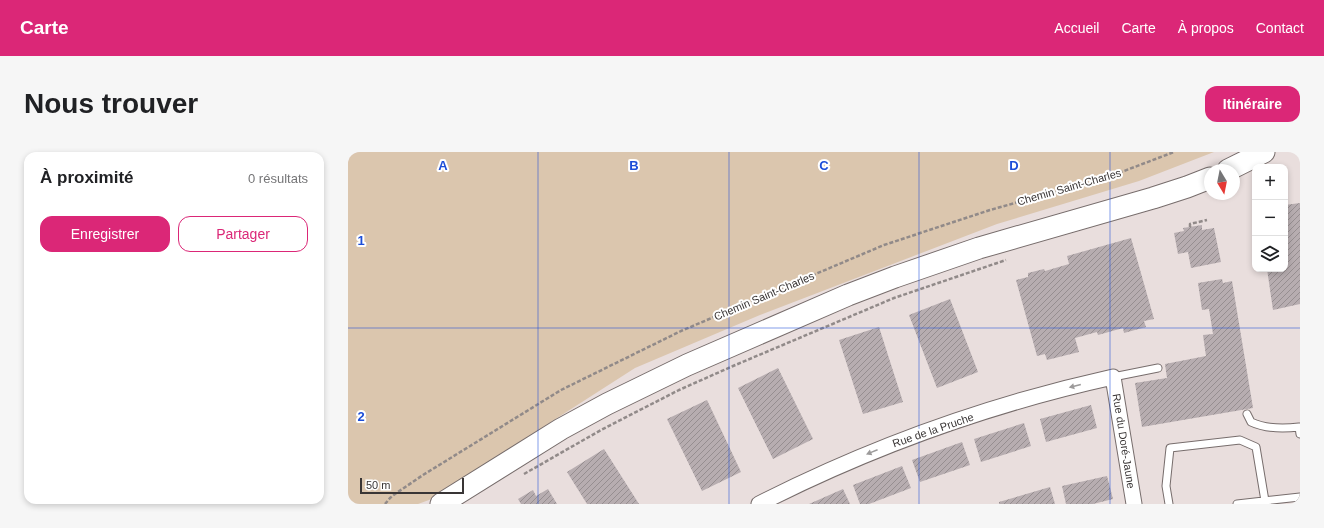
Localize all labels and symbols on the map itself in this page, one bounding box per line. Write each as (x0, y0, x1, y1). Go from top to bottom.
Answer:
text: A (438, 158, 448, 173)
text: B (629, 158, 639, 173)
text: C (819, 158, 829, 173)
text: D (1009, 158, 1019, 173)
north arrow (1204, 164, 1240, 200)
street label: Chemin Saint-Charles (1016, 166, 1123, 208)
text: 1 (357, 233, 365, 248)
street label: Chemin Saint-Charles (712, 269, 816, 323)
one-way arrow (1069, 383, 1082, 389)
street label: Rue du Doré-Jaune (1111, 393, 1137, 489)
text: 2 (357, 409, 365, 424)
street label: Rue de la Pruche (891, 410, 975, 450)
one-way arrow (867, 449, 878, 455)
scale bar (360, 476, 464, 495)

